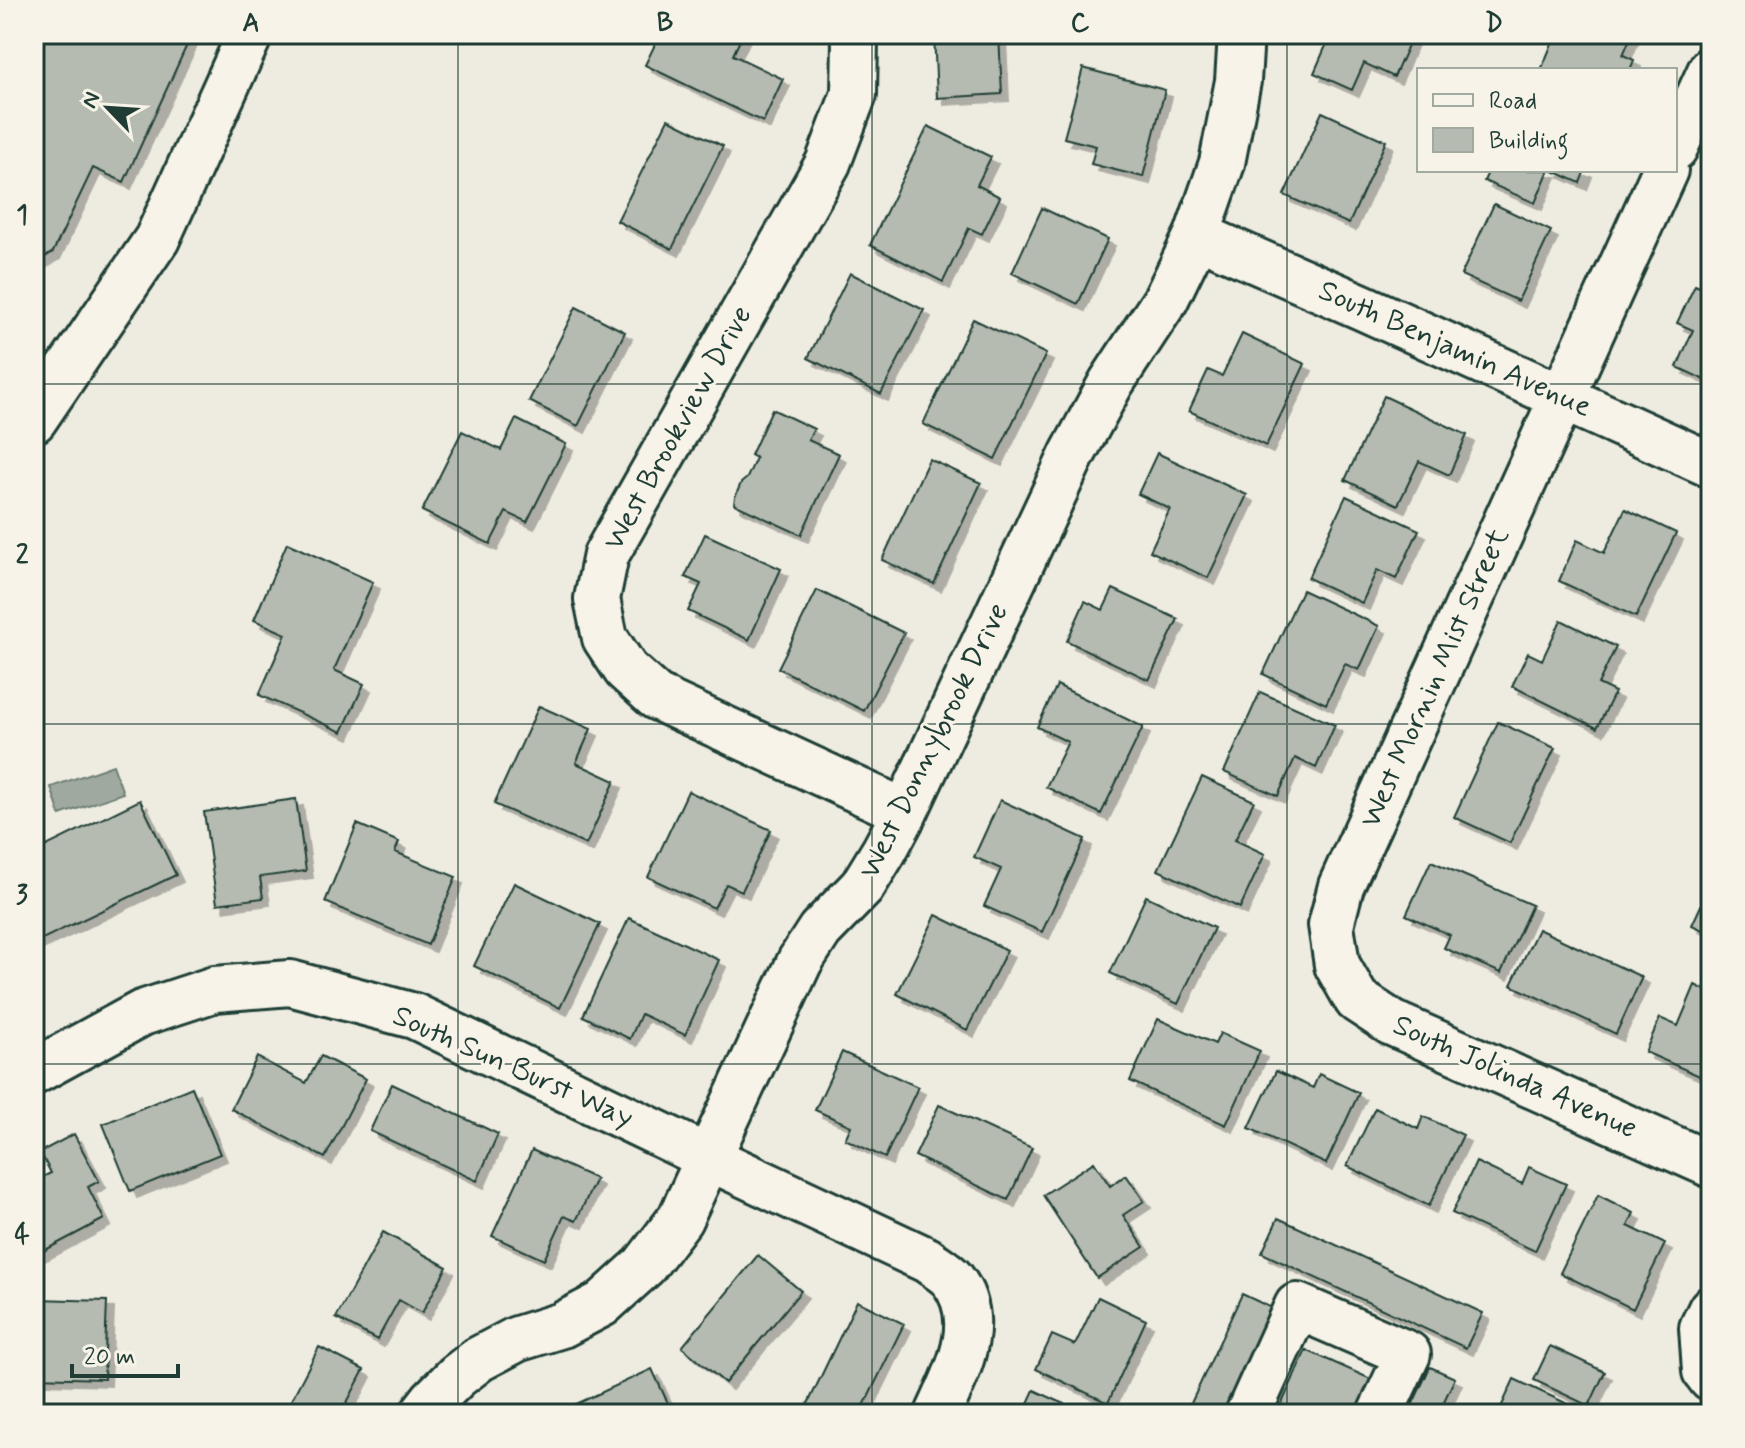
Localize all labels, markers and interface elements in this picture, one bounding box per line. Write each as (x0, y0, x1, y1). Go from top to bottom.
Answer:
text: A (242, 7, 260, 41)
text: B (657, 7, 673, 41)
text: C (1071, 7, 1090, 41)
text: D (1485, 7, 1503, 41)
north arrow (68, 68, 148, 148)
legend (1417, 68, 1677, 172)
text: Road (1489, 86, 1537, 117)
text: N (76, 88, 107, 113)
text: Building (1489, 126, 1569, 160)
text: 1 (16, 199, 28, 233)
street label: South Benjamin Avenue (1312, 271, 1598, 427)
street label: West Brookview Drive (595, 299, 761, 557)
street label: West Mornin Mist Street (1351, 522, 1519, 834)
text: 2 (16, 539, 29, 573)
street label: West Donnybrook Drive (850, 597, 1018, 885)
text: 3 (16, 879, 28, 913)
street label: South Sun Burst Way (386, 996, 640, 1138)
street label: South Jolinda Avenue (1387, 1006, 1643, 1148)
text: 4 (14, 1219, 30, 1253)
scale bar (72, 1328, 178, 1378)
text: 20 m (84, 1342, 135, 1373)

